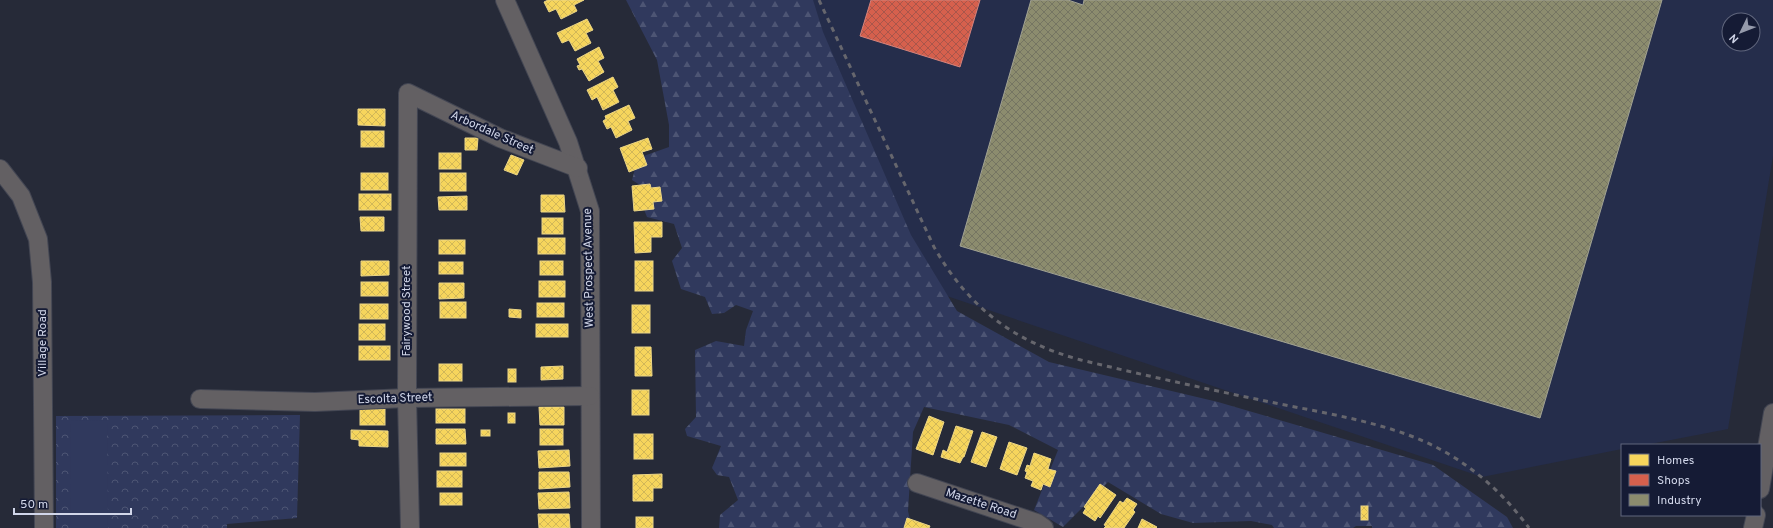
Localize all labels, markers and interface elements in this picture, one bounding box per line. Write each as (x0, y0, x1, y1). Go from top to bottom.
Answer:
north arrow (1721, 12, 1761, 52)
text: N (1727, 30, 1742, 46)
street label: Arbordale Street (448, 108, 536, 158)
street label: West Prospect Avenue (580, 208, 598, 328)
street label: Fairywood Street (399, 265, 415, 357)
street label: Village Road (35, 309, 51, 377)
street label: Escolta Street (357, 390, 433, 408)
legend (1621, 444, 1761, 516)
text: Homes (1657, 453, 1694, 469)
text: Shops (1657, 473, 1690, 489)
street label: Mazette Road (943, 485, 1019, 523)
scale bar (14, 490, 131, 516)
text: Industry (1657, 493, 1702, 509)
text: 50 m (20, 497, 48, 513)

